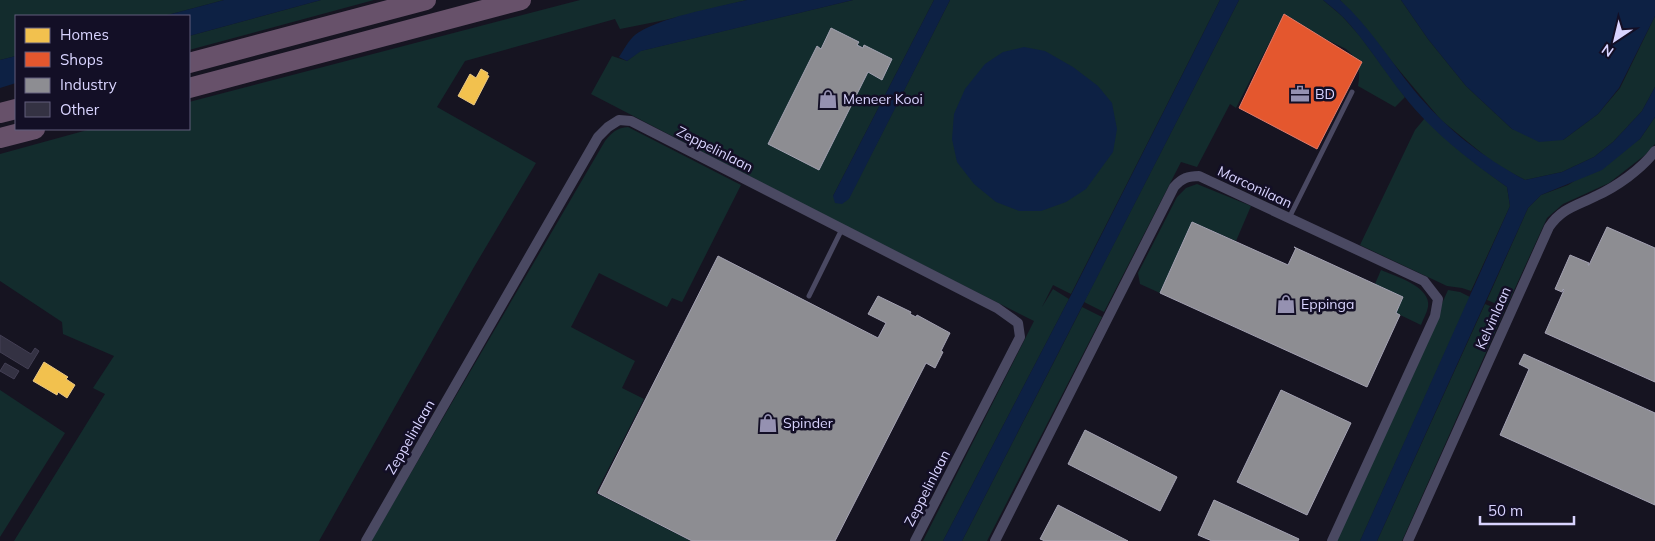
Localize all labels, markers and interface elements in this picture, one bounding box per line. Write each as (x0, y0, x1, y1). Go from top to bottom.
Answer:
legend (15, 15, 190, 130)
north arrow (1590, 15, 1640, 65)
text: Homes (60, 25, 109, 44)
text: N (1598, 40, 1617, 61)
text: Shops (60, 50, 103, 69)
text: Industry (60, 75, 117, 94)
office icon: BD (1289, 83, 1311, 105)
place label: BD (1315, 85, 1335, 103)
shop icon: Meneer Kooi (817, 88, 839, 110)
place label: Meneer Kooi (843, 90, 923, 108)
text: Other (60, 100, 100, 119)
street label: Zeppelinlaan (674, 122, 756, 176)
street label: Marconilaan (1215, 162, 1295, 212)
street label: Kelvinlaan (1471, 284, 1515, 352)
shop icon: Eppinga (1275, 293, 1297, 315)
place label: Eppinga (1301, 295, 1354, 313)
street label: Zeppelinlaan (381, 396, 439, 478)
shop icon: Spinder (757, 412, 779, 434)
place label: Spinder (783, 414, 834, 432)
street label: Zeppelinlaan (900, 447, 954, 529)
scale bar (1480, 494, 1574, 526)
text: 50 m (1488, 501, 1523, 520)

